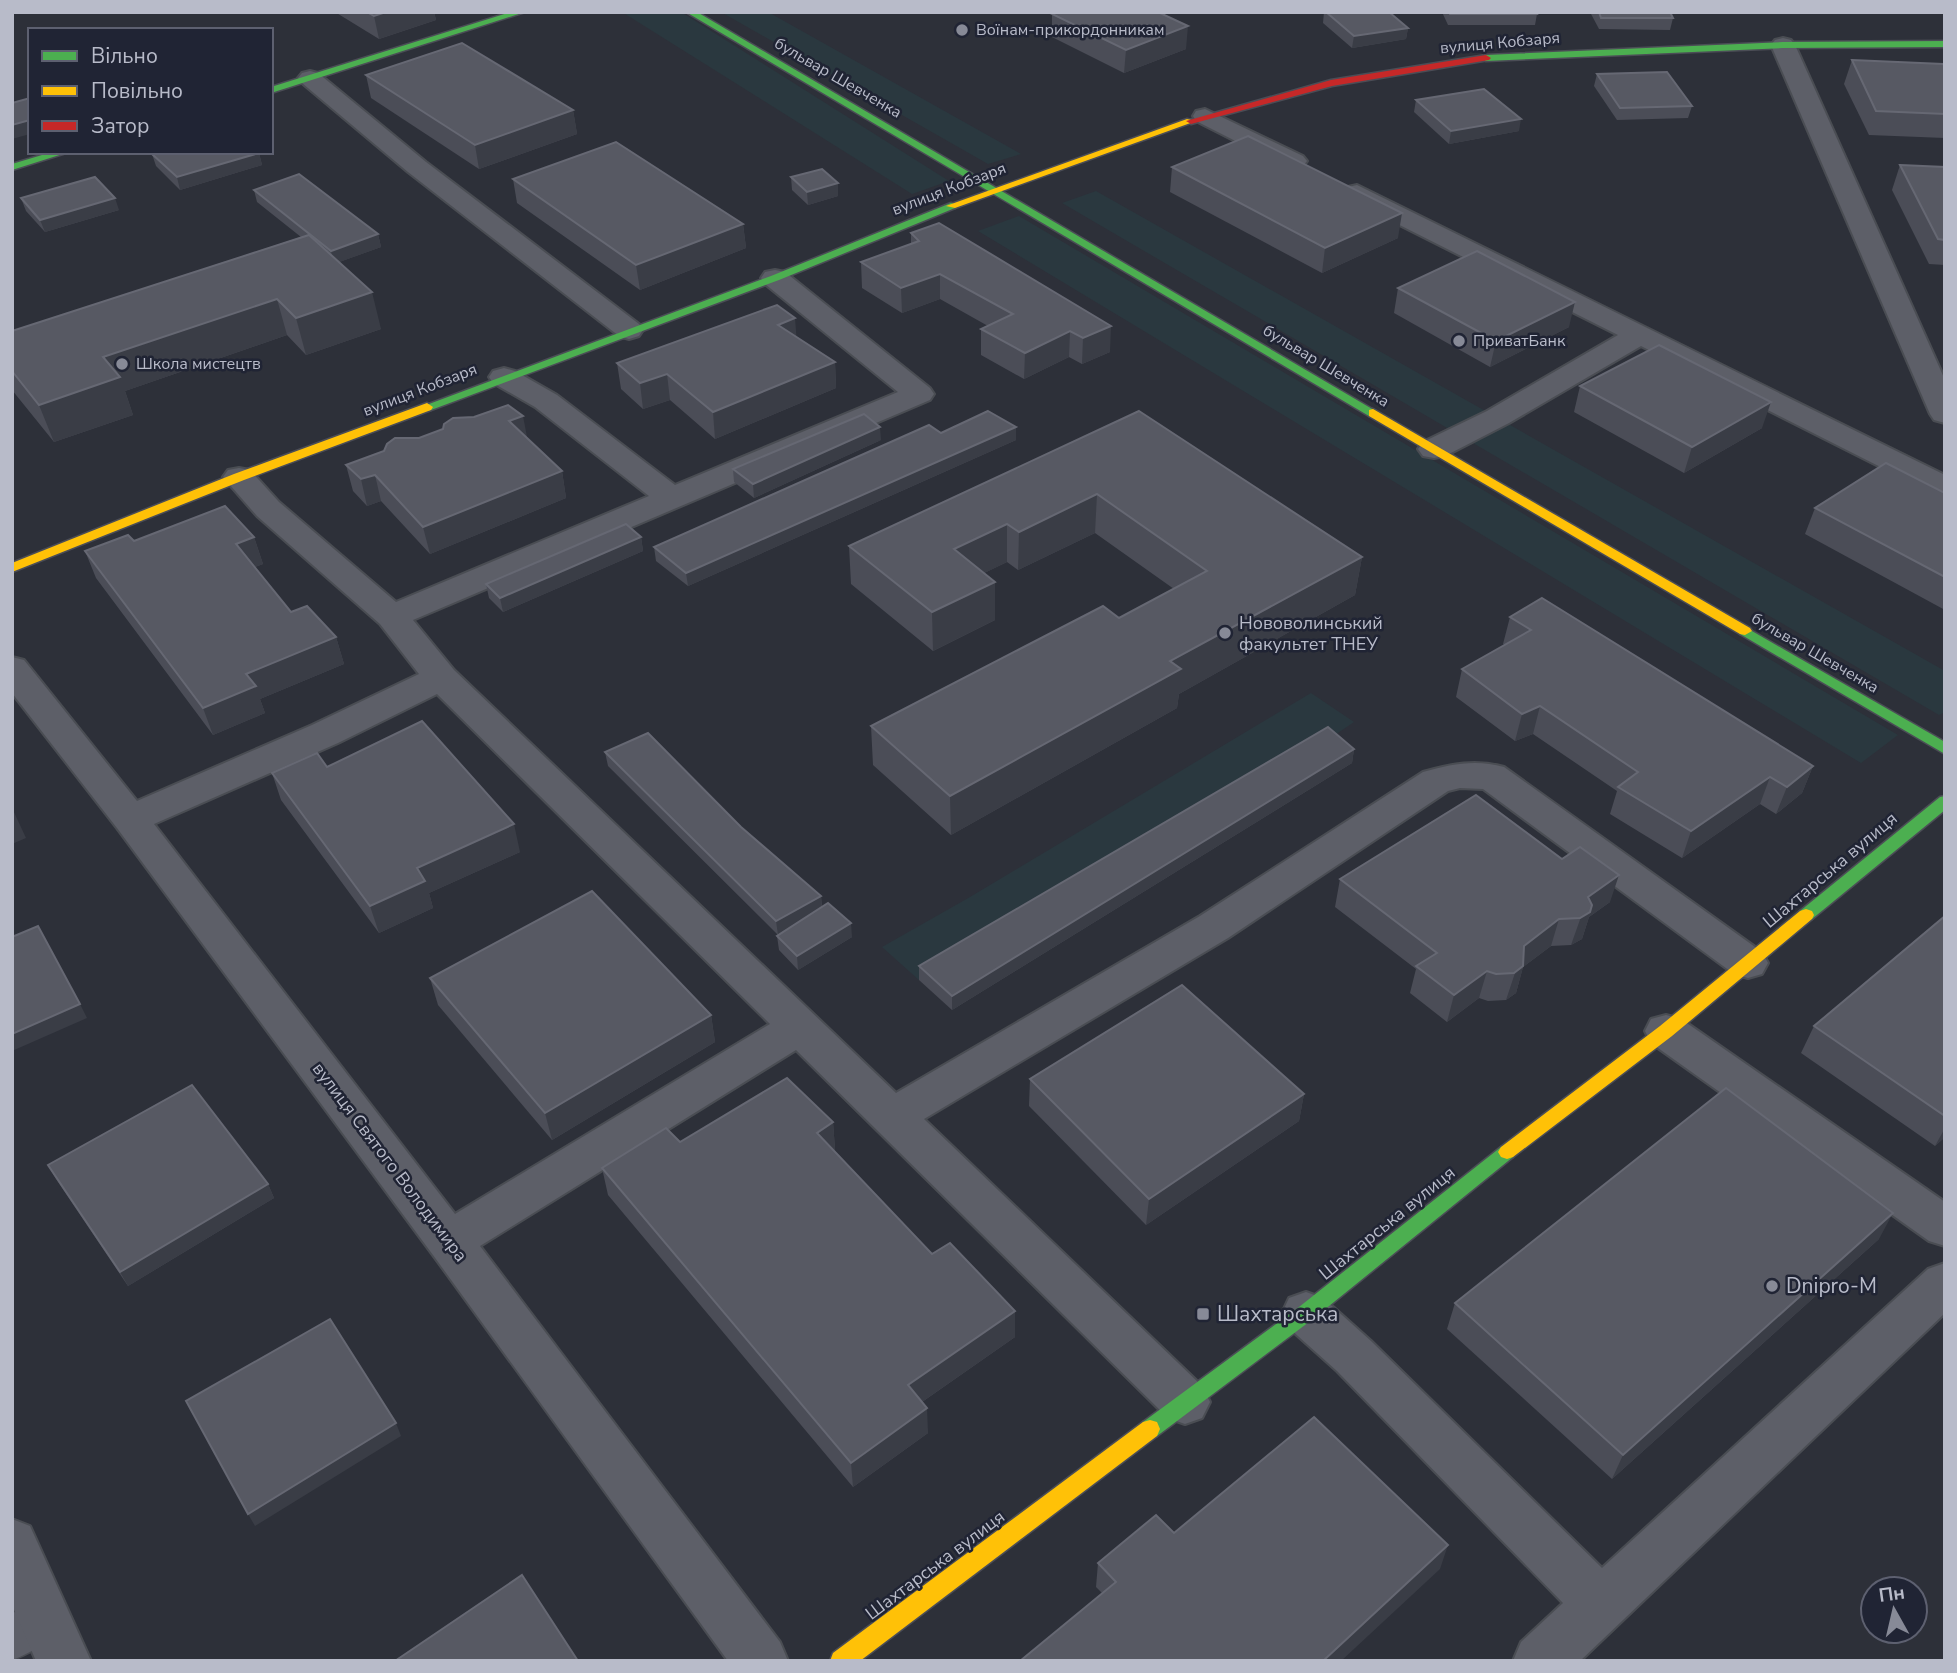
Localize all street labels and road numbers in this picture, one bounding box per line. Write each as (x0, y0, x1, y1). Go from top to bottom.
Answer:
street label: вулиця Кобзаря (1439, 27, 1561, 59)
street label: бульвар Шевченка (770, 33, 906, 123)
street label: вулиця Кобзаря (889, 157, 1009, 221)
street label: бульвар Шевченка (1259, 320, 1393, 412)
street label: вулиця Кобзаря (360, 358, 480, 422)
street label: бульвар Шевченка (1747, 608, 1883, 698)
street label: Шахтарська вулиця (1758, 807, 1902, 933)
street label: вулиця Святого Володимира (307, 1057, 473, 1267)
street label: Шахтарська вулиця (1314, 1161, 1460, 1285)
street label: Шахтарська вулиця (860, 1505, 1010, 1625)

